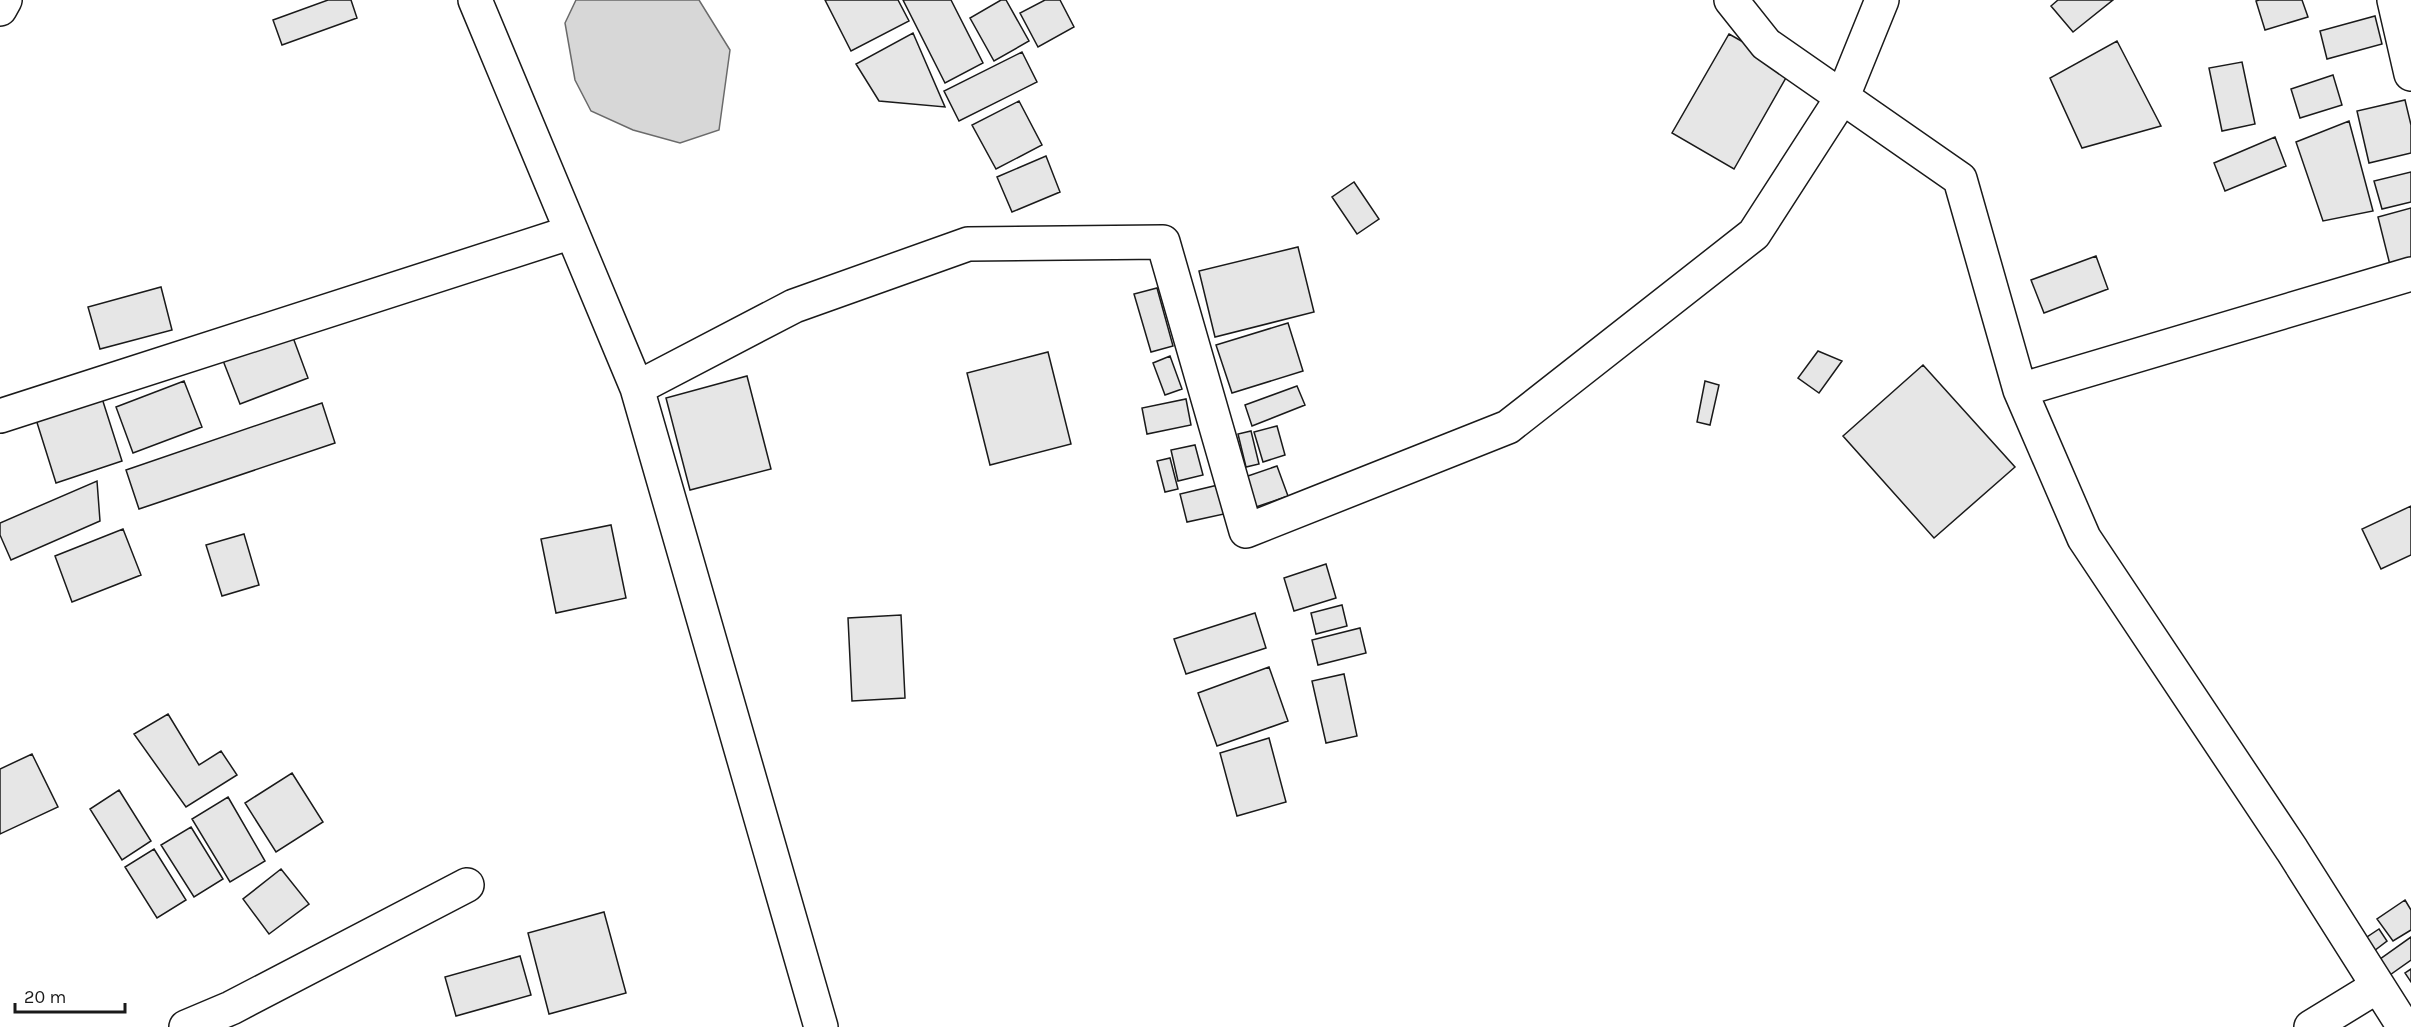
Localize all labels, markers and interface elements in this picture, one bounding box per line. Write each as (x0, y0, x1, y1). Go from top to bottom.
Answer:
scale bar (15, 976, 124, 1014)
text: 20 m (24, 986, 66, 1008)

